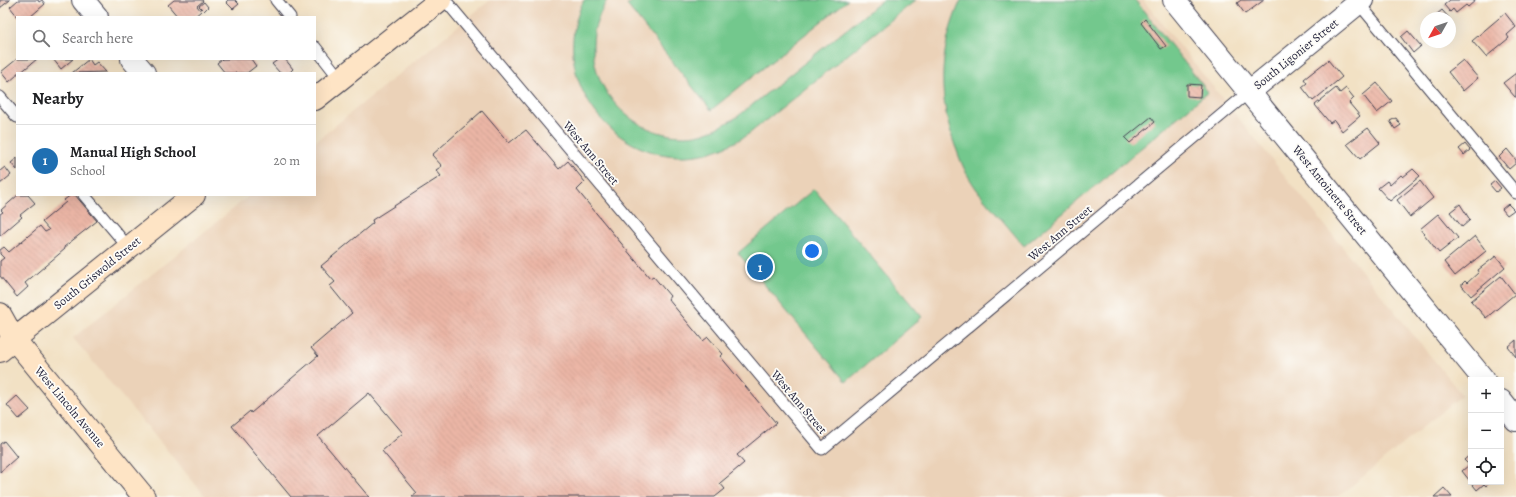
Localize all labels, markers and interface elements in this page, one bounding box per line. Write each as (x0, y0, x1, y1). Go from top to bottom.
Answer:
north arrow (1420, 12, 1456, 48)
street label: South Ligonier Street (1250, 15, 1342, 93)
search box (16, 16, 316, 60)
icon: search (30, 27, 52, 49)
text: Search here (62, 28, 133, 48)
text: Nearby (32, 87, 83, 110)
street label: West Ann Street (559, 117, 622, 188)
street label: West Antoinette Street (1288, 141, 1371, 238)
text: Manual High School (70, 142, 196, 162)
text: 1 (43, 152, 47, 169)
text: 20 m (274, 152, 300, 169)
text: School (70, 162, 105, 179)
street label: West Ann Street (1024, 202, 1095, 265)
street label: South Griswold Street (50, 233, 144, 313)
your location (802, 241, 822, 261)
pin: 1 (747, 252, 773, 282)
street label: West Lincoln Avenue (31, 362, 109, 451)
street label: West Ann Street (767, 366, 830, 437)
map controls (1468, 377, 1504, 485)
button: + (1468, 377, 1504, 413)
button: − (1468, 413, 1504, 449)
button: locate (1468, 449, 1504, 485)

